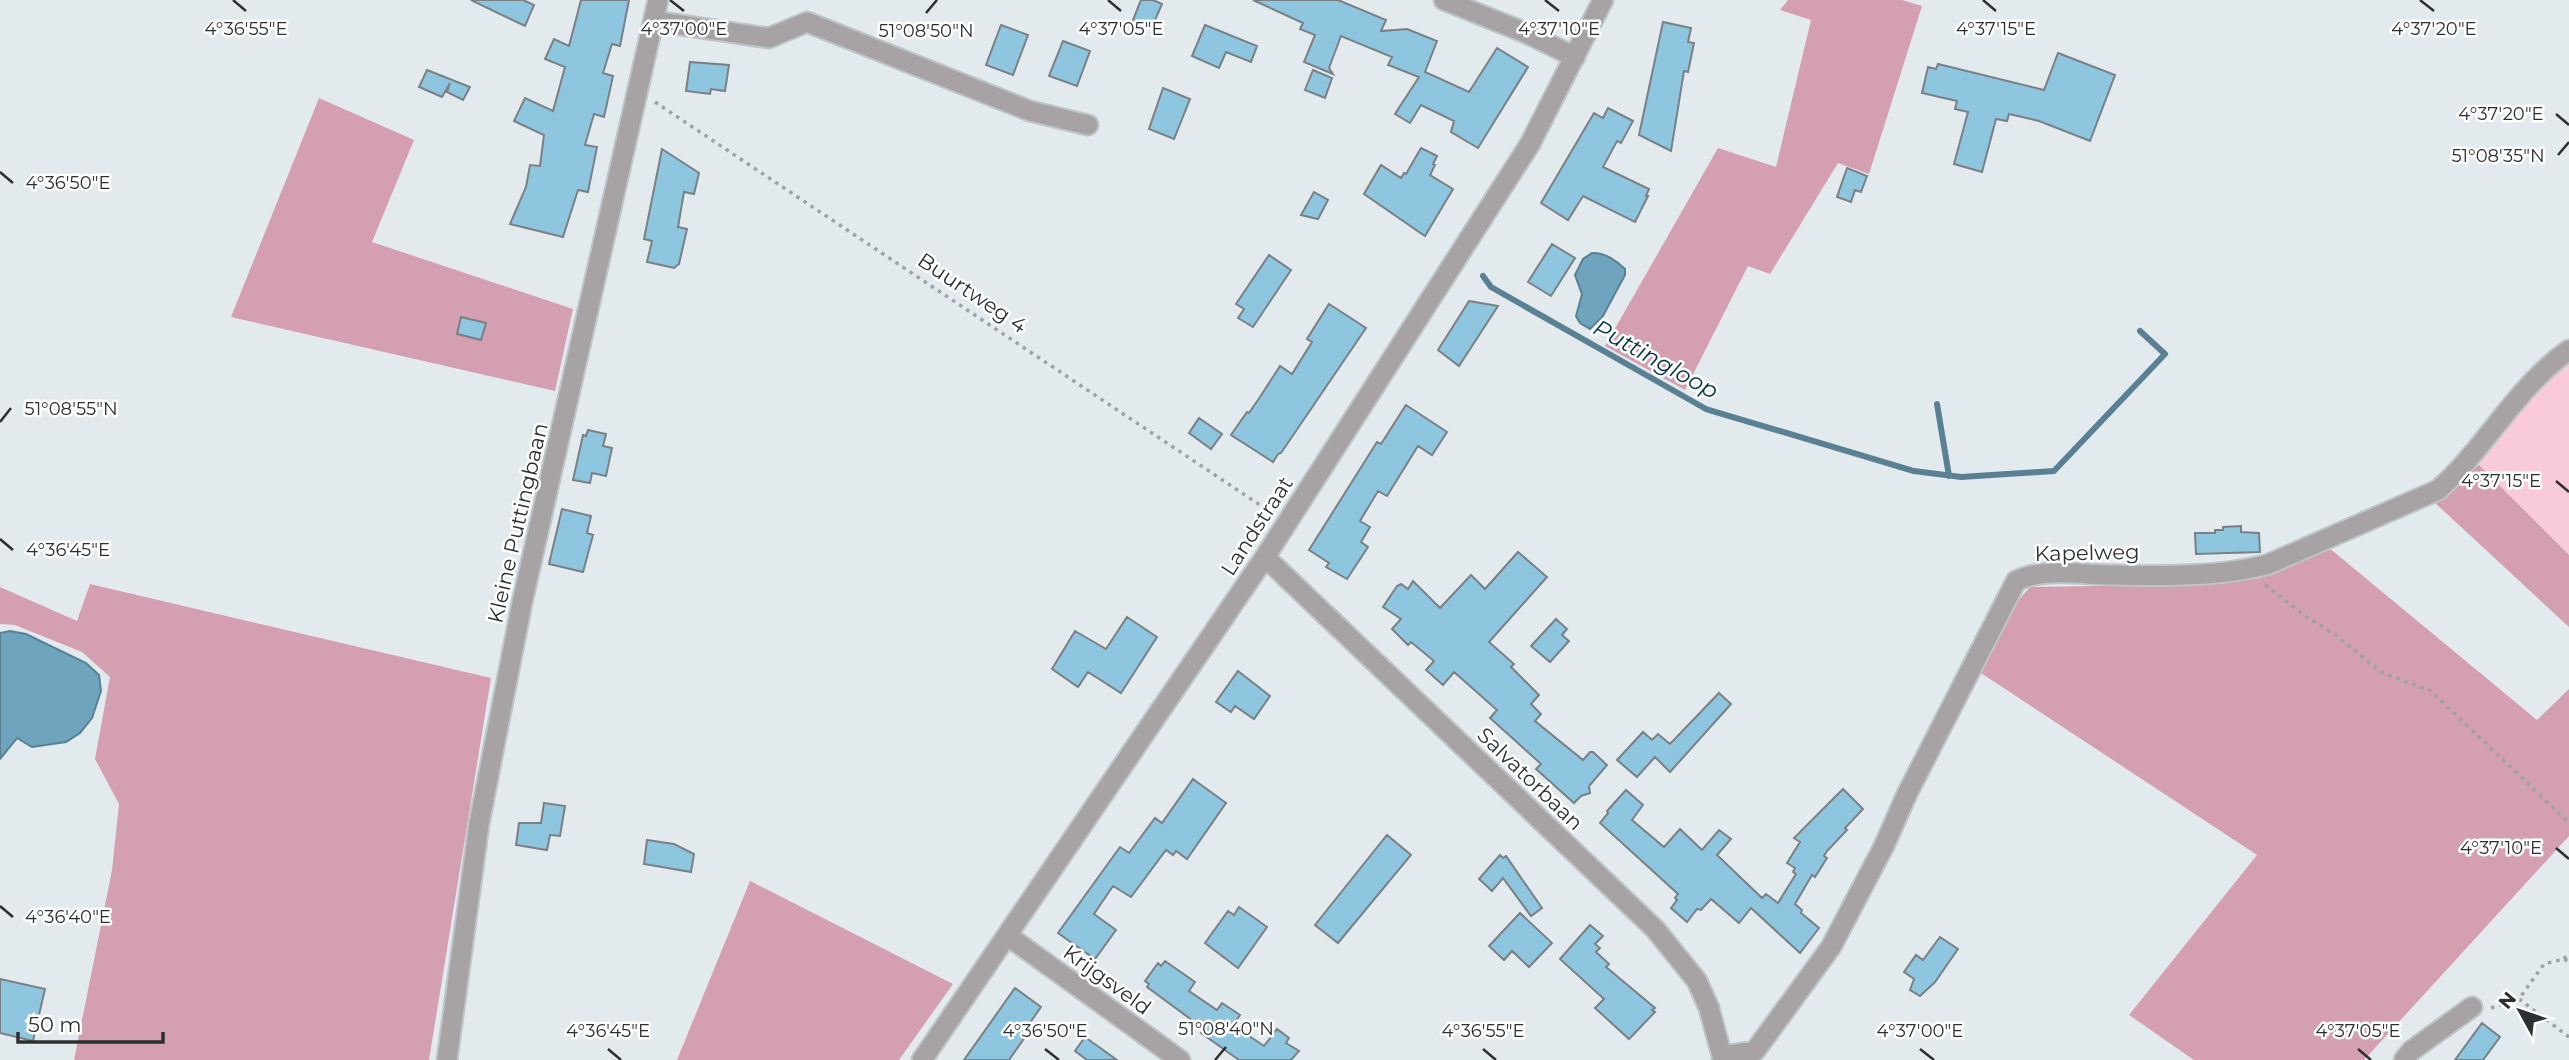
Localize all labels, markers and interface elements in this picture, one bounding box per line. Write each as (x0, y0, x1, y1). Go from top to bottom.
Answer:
text: 4°36'55"E (205, 18, 287, 40)
text: 4°37'00"E (641, 18, 727, 40)
text: 4°37'05"E (1079, 18, 1163, 40)
text: 4°37'10"E (1518, 18, 1600, 40)
text: 4°37'15"E (1956, 18, 2036, 40)
text: 4°37'20"E (2391, 18, 2477, 40)
text: 51°08'50"N (878, 20, 974, 42)
text: 4°37'20"E (2458, 103, 2544, 125)
text: 51°08'35"N (2451, 145, 2545, 167)
text: 4°36'50"E (26, 172, 110, 194)
street label: Buurtweg 4 (913, 247, 1031, 338)
water label: Puttingloop (1589, 313, 1723, 405)
text: 51°08'55"N (24, 398, 118, 420)
street label: Kleine Puttingbaan (482, 420, 553, 625)
text: 4°37'15"E (2461, 470, 2541, 492)
street label: Landstraat (1215, 472, 1298, 580)
text: 4°36'45"E (26, 539, 110, 561)
street label: Kapelweg (2034, 539, 2140, 566)
street label: Salvatorbaan (1472, 722, 1588, 835)
text: 4°37'10"E (2460, 837, 2542, 859)
text: 4°36'40"E (25, 906, 111, 928)
street label: Krijgsveld (1059, 939, 1156, 1020)
north arrow (2485, 976, 2555, 1046)
text: N (2494, 987, 2521, 1014)
scale bar (18, 1000, 163, 1044)
text: 50 m (28, 1012, 82, 1037)
text: 51°08'40"N (1178, 1018, 1274, 1040)
text: 4°36'45"E (566, 1020, 650, 1042)
text: 4°36'50"E (1003, 1020, 1087, 1042)
text: 4°36'55"E (1442, 1020, 1524, 1042)
text: 4°37'00"E (1877, 1020, 1963, 1042)
text: 4°37'05"E (2316, 1020, 2400, 1042)

